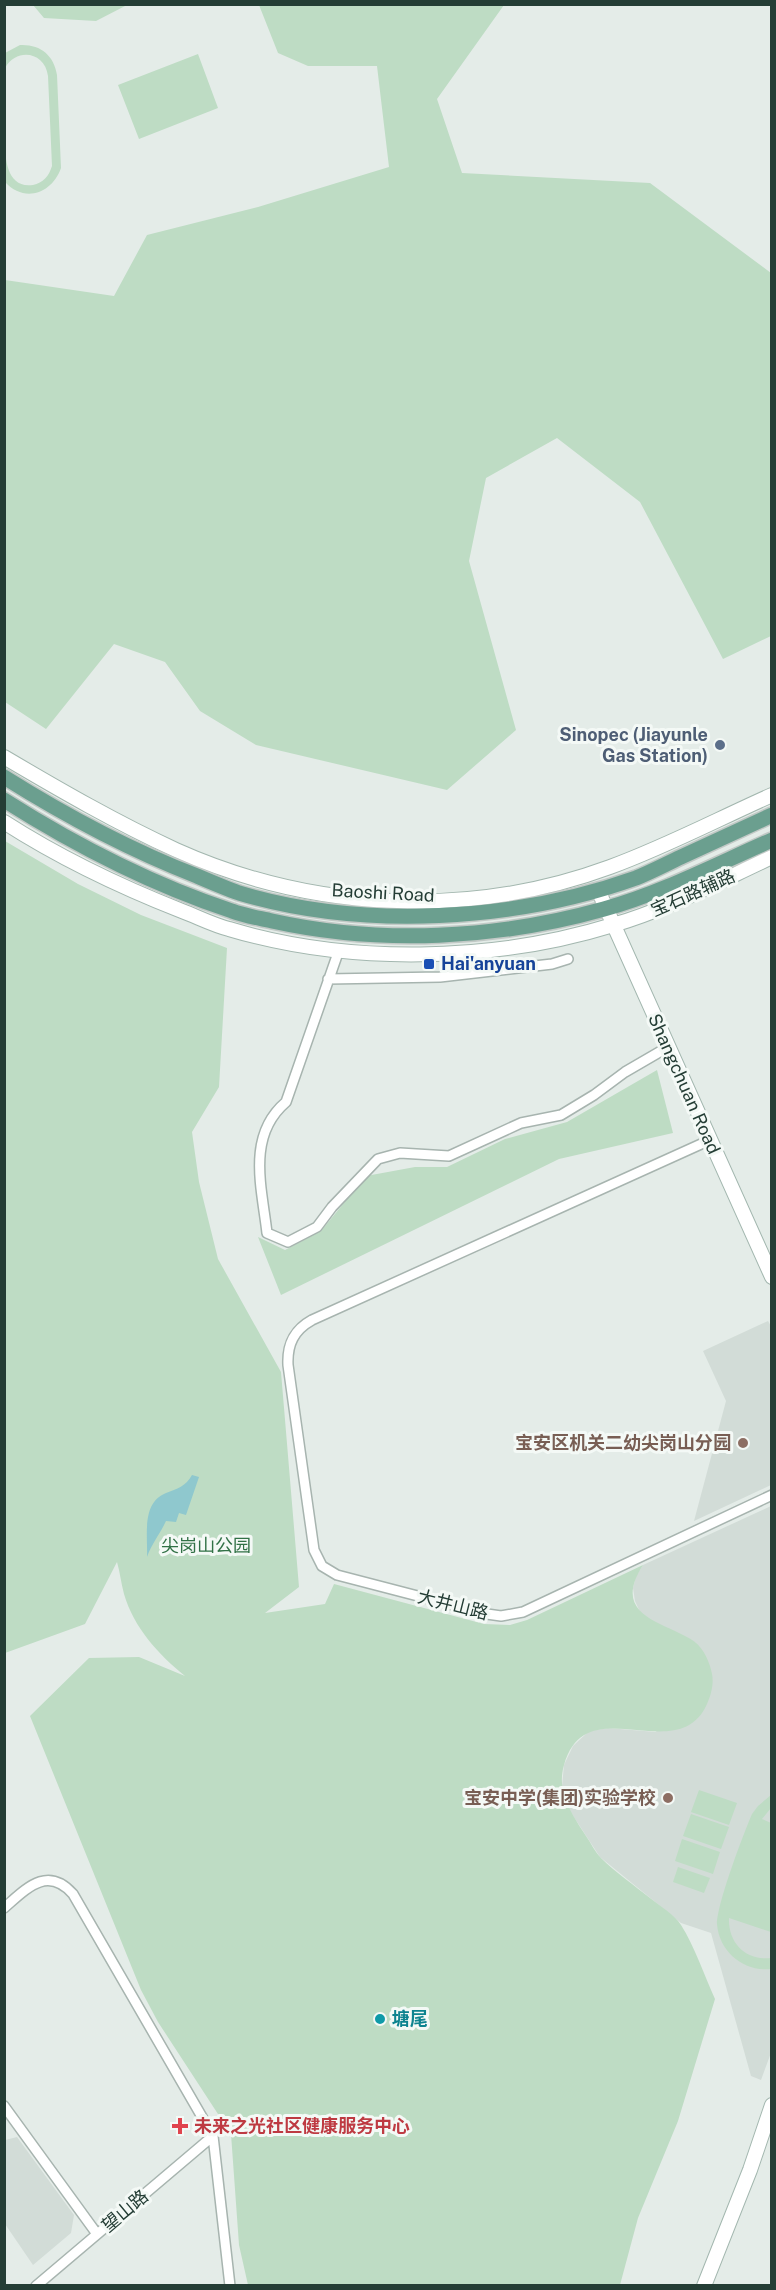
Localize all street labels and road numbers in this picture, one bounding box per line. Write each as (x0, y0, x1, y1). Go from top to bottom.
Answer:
street label: 宝石路辅路 (647, 865, 738, 920)
street label: Baoshi Road (331, 879, 435, 906)
street label: Shangchuan Road (644, 1010, 725, 1157)
street label: 大井山路 (416, 1586, 491, 1623)
street label: 望山路 (97, 2185, 152, 2236)

